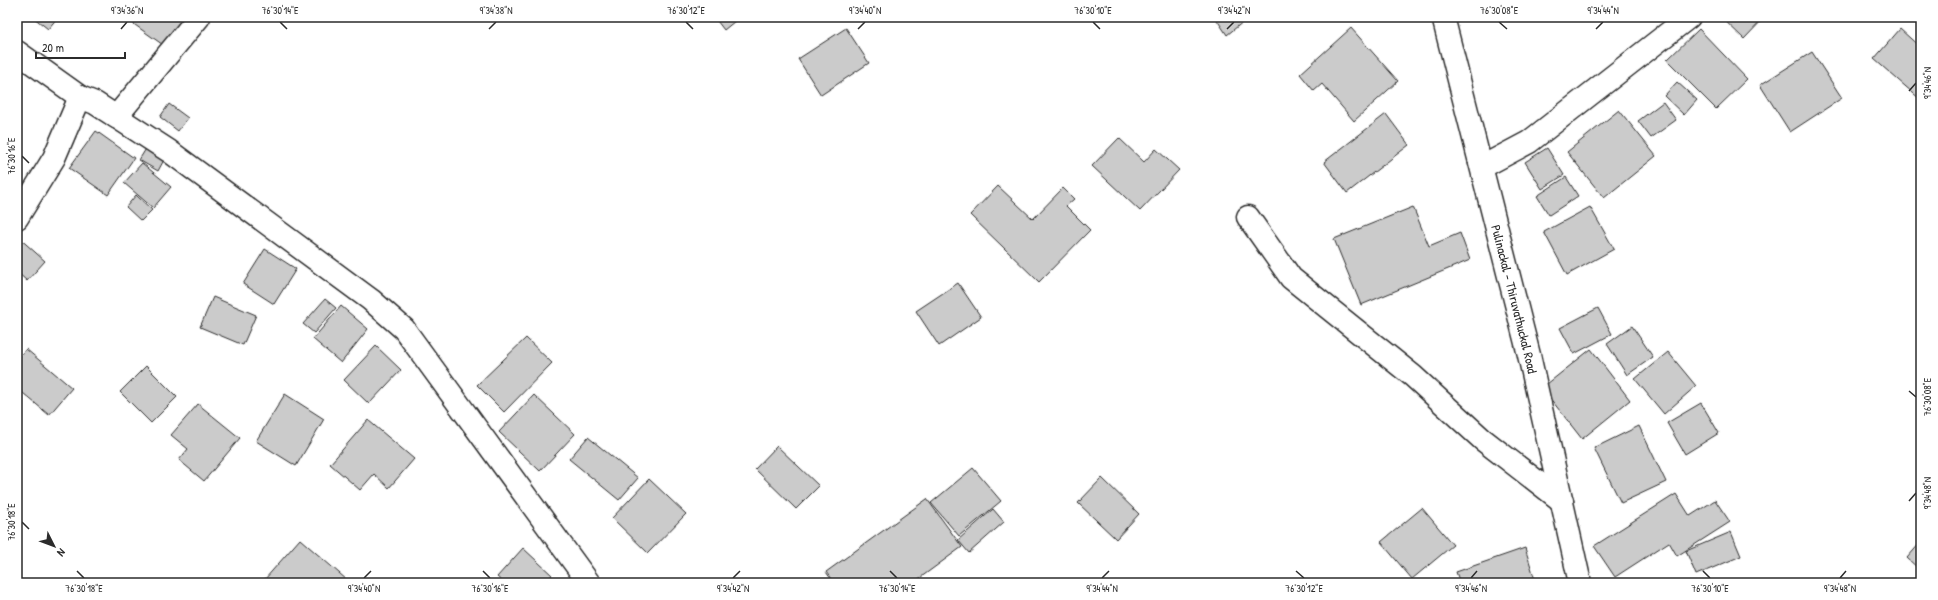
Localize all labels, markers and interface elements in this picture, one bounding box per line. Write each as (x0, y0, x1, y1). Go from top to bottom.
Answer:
text: 9°34'36"N (111, 4, 143, 17)
text: 76°30'14"E (262, 4, 299, 17)
text: 9°34'38"N (479, 4, 513, 17)
text: 76°30'12"E (667, 4, 705, 17)
text: 9°34'40"N (849, 4, 881, 17)
text: 76°30'10"E (1074, 4, 1112, 17)
text: 9°34'42"N (1218, 4, 1250, 17)
text: 76°30'08"E (1480, 4, 1519, 17)
text: 9°34'44"N (1587, 4, 1619, 17)
scale bar (36, 34, 125, 60)
text: 20 m (42, 39, 64, 56)
text: 9°34'46"N (1921, 67, 1934, 99)
text: 76°30'16"E (5, 137, 18, 174)
street label: Pulinackal - Thiruvathuckal Road (1487, 223, 1542, 375)
text: 76°30'08"E (1921, 377, 1934, 416)
text: 9°34'48"N (1921, 477, 1934, 509)
text: 76°30'18"E (5, 503, 18, 541)
north arrow (34, 526, 74, 566)
text: N (54, 546, 69, 560)
text: 76°30'18"E (65, 582, 103, 595)
text: 9°34'40"N (348, 582, 380, 595)
text: 76°30'16"E (472, 582, 509, 595)
text: 9°34'42"N (717, 582, 749, 595)
text: 76°30'14"E (879, 582, 916, 595)
text: 9°34'44"N (1086, 582, 1118, 595)
text: 76°30'12"E (1285, 582, 1323, 595)
text: 9°34'46"N (1455, 582, 1487, 595)
text: 76°30'10"E (1691, 582, 1729, 595)
text: 9°34'48"N (1824, 582, 1856, 595)

